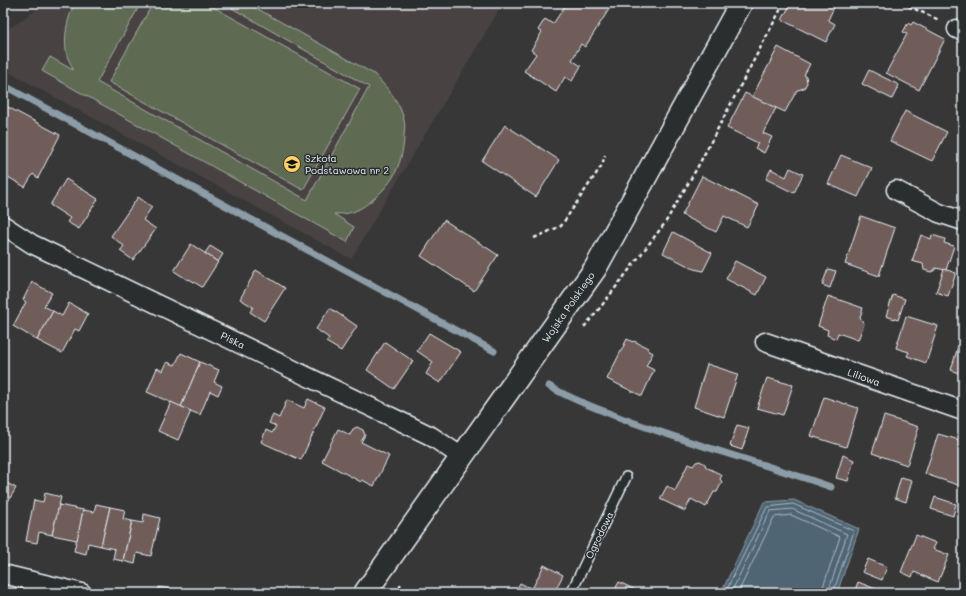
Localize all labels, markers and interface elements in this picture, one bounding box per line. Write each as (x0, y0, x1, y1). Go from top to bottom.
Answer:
place label: Szkoła Podstawowa nr 2 (305, 151, 389, 177)
school or university icon: Szkoła Podstawowa nr 2 (282, 154, 302, 174)
street label: Wojska Polskiego (538, 269, 598, 345)
street label: Piska (218, 328, 248, 352)
street label: Liliowa (846, 365, 882, 389)
street label: Ogrodowa (582, 509, 616, 561)

